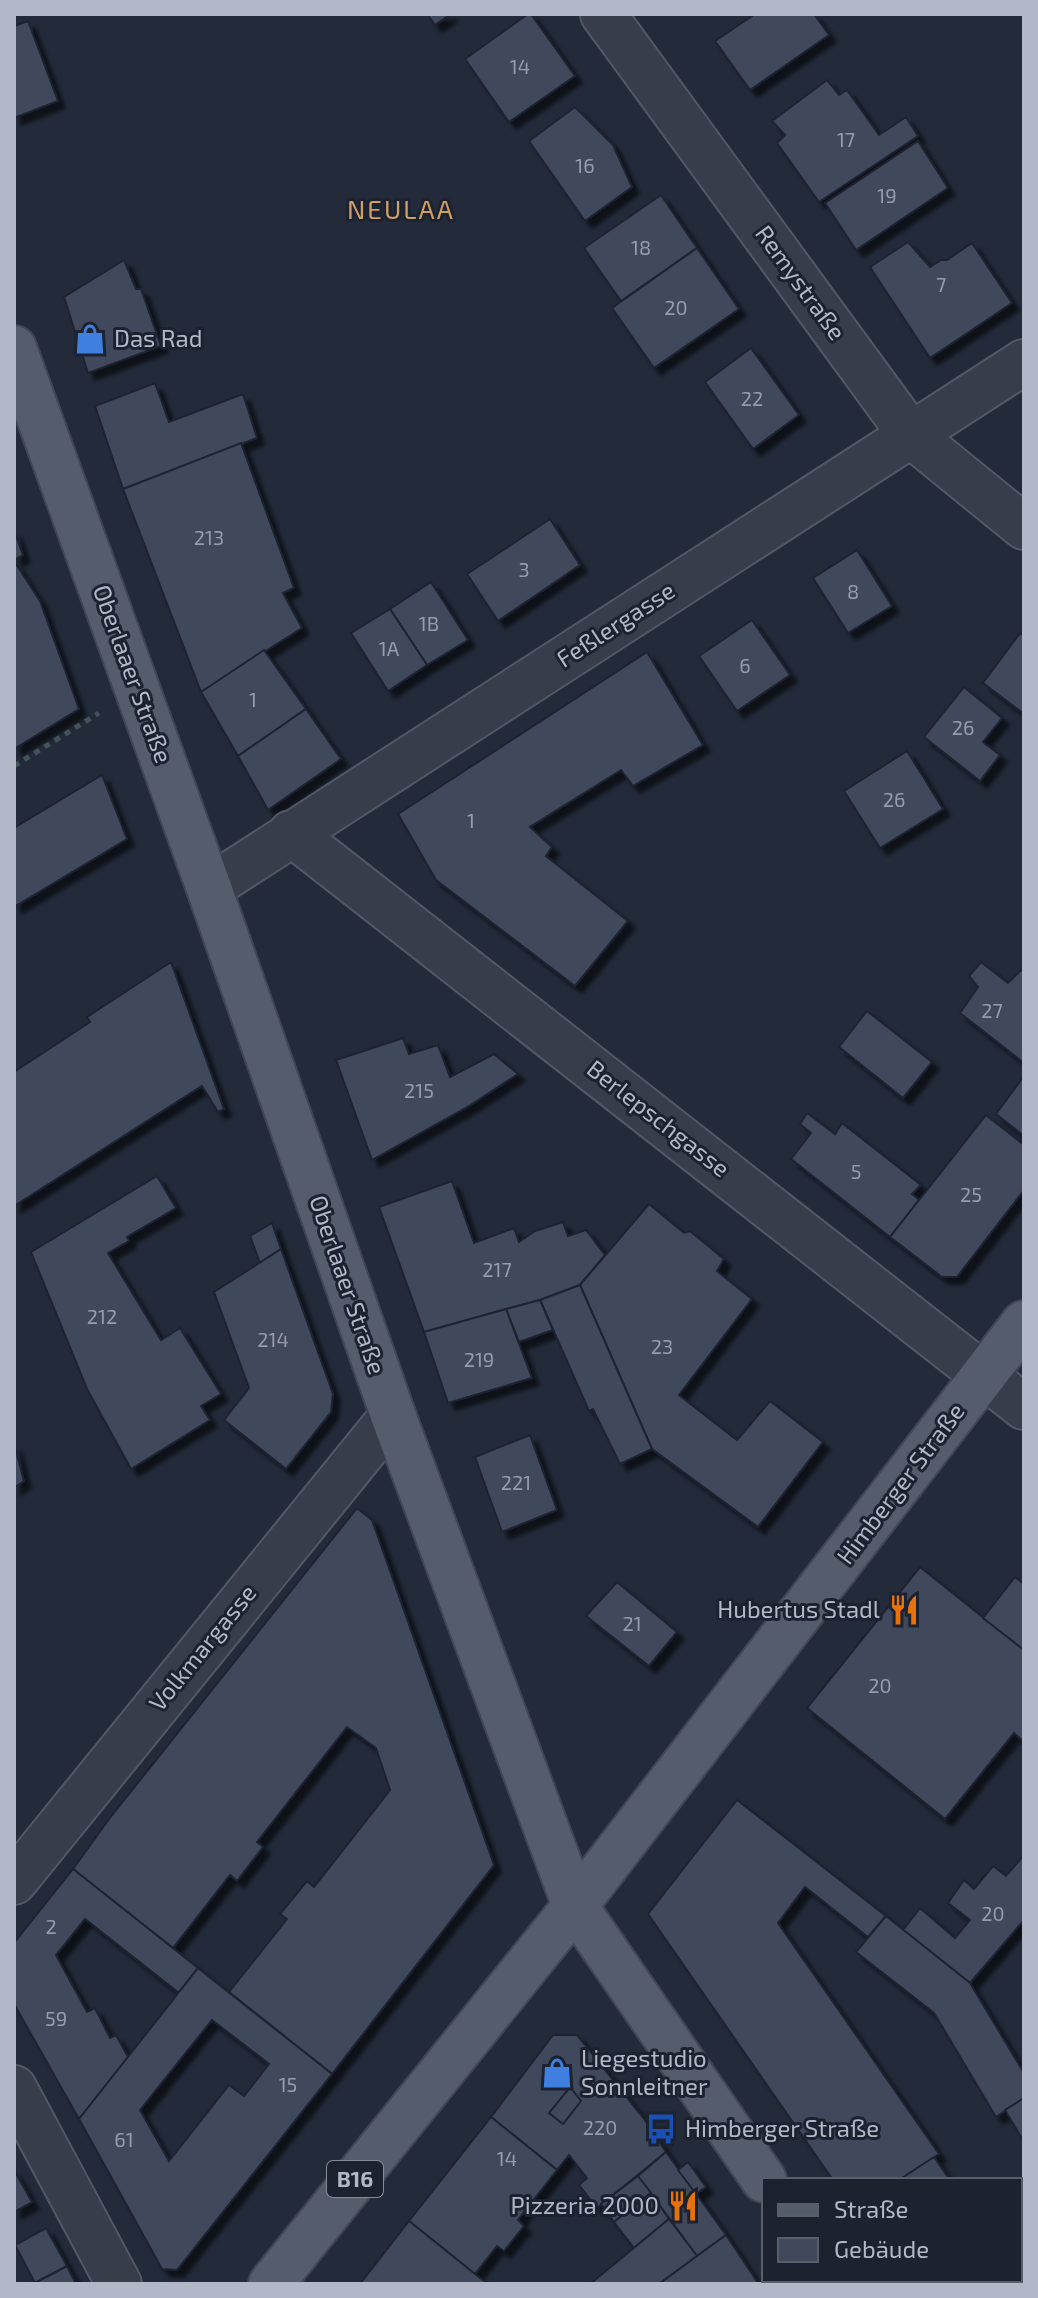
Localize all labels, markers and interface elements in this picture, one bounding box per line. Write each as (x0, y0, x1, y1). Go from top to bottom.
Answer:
house number: 14 (510, 54, 530, 78)
house number: 17 (837, 127, 855, 151)
house number: 16 (575, 153, 595, 177)
house number: 19 (877, 183, 897, 207)
district label: NEULAA (347, 193, 455, 224)
street label: Remystraße (750, 219, 852, 345)
house number: 18 (631, 235, 651, 259)
house number: 7 (936, 272, 946, 296)
house number: 20 (664, 295, 688, 319)
shop icon: Das Rad (73, 322, 107, 356)
place label: Das Rad (114, 323, 202, 352)
house number: 22 (741, 386, 763, 410)
house number: 213 (194, 525, 224, 549)
house number: 3 (518, 557, 530, 581)
street label: Feßlergasse (551, 575, 680, 673)
house number: 8 (847, 579, 859, 603)
street label: Oberlaaer Straße (88, 580, 179, 767)
house number: 1B (419, 611, 439, 635)
house number: 1A (379, 636, 400, 660)
house number: 6 (739, 653, 751, 677)
house number: 1 (249, 687, 257, 711)
house number: 26 (952, 715, 974, 739)
house number: 26 (883, 787, 905, 811)
house number: 1 (467, 808, 475, 832)
house number: 27 (981, 998, 1003, 1022)
street label: Berlepschgasse (582, 1053, 736, 1182)
house number: 215 (404, 1078, 434, 1102)
house number: 5 (851, 1159, 861, 1183)
house number: 25 (960, 1182, 982, 1206)
street label: Oberlaaer Straße (304, 1191, 393, 1378)
house number: 217 (482, 1257, 512, 1281)
house number: 212 (87, 1304, 117, 1328)
house number: 214 (257, 1327, 289, 1351)
house number: 23 (651, 1334, 673, 1358)
house number: 219 (464, 1347, 494, 1371)
street label: Himberger Straße (830, 1397, 970, 1569)
house number: 221 (501, 1470, 531, 1494)
street label: Volkmargasse (142, 1578, 262, 1716)
restaurant icon: Hubertus Stadl (887, 1593, 921, 1627)
place label: Hubertus Stadl (717, 1594, 880, 1623)
house number: 21 (622, 1611, 642, 1635)
house number: 20 (868, 1673, 892, 1697)
house number: 20 (981, 1901, 1005, 1925)
house number: 2 (45, 1914, 57, 1938)
house number: 59 (45, 2006, 67, 2030)
place label: Liegestudio Sonnleitner (581, 2043, 708, 2100)
shop icon: Liegestudio Sonnleitner (540, 2056, 574, 2090)
house number: 15 (279, 2072, 297, 2096)
bus stop icon: Himberger Straße (644, 2112, 678, 2146)
place label: Himberger Straße (685, 2113, 879, 2142)
house number: 220 (583, 2115, 617, 2139)
house number: 61 (114, 2127, 134, 2151)
house number: 14 (497, 2146, 517, 2170)
road number: B16 (327, 2161, 383, 2197)
legend (762, 2178, 1022, 2282)
restaurant icon: Pizzeria 2000 (666, 2189, 700, 2223)
place label: Pizzeria 2000 (511, 2190, 659, 2219)
text: Straße (834, 2194, 908, 2223)
text: Gebäude (834, 2234, 929, 2263)

